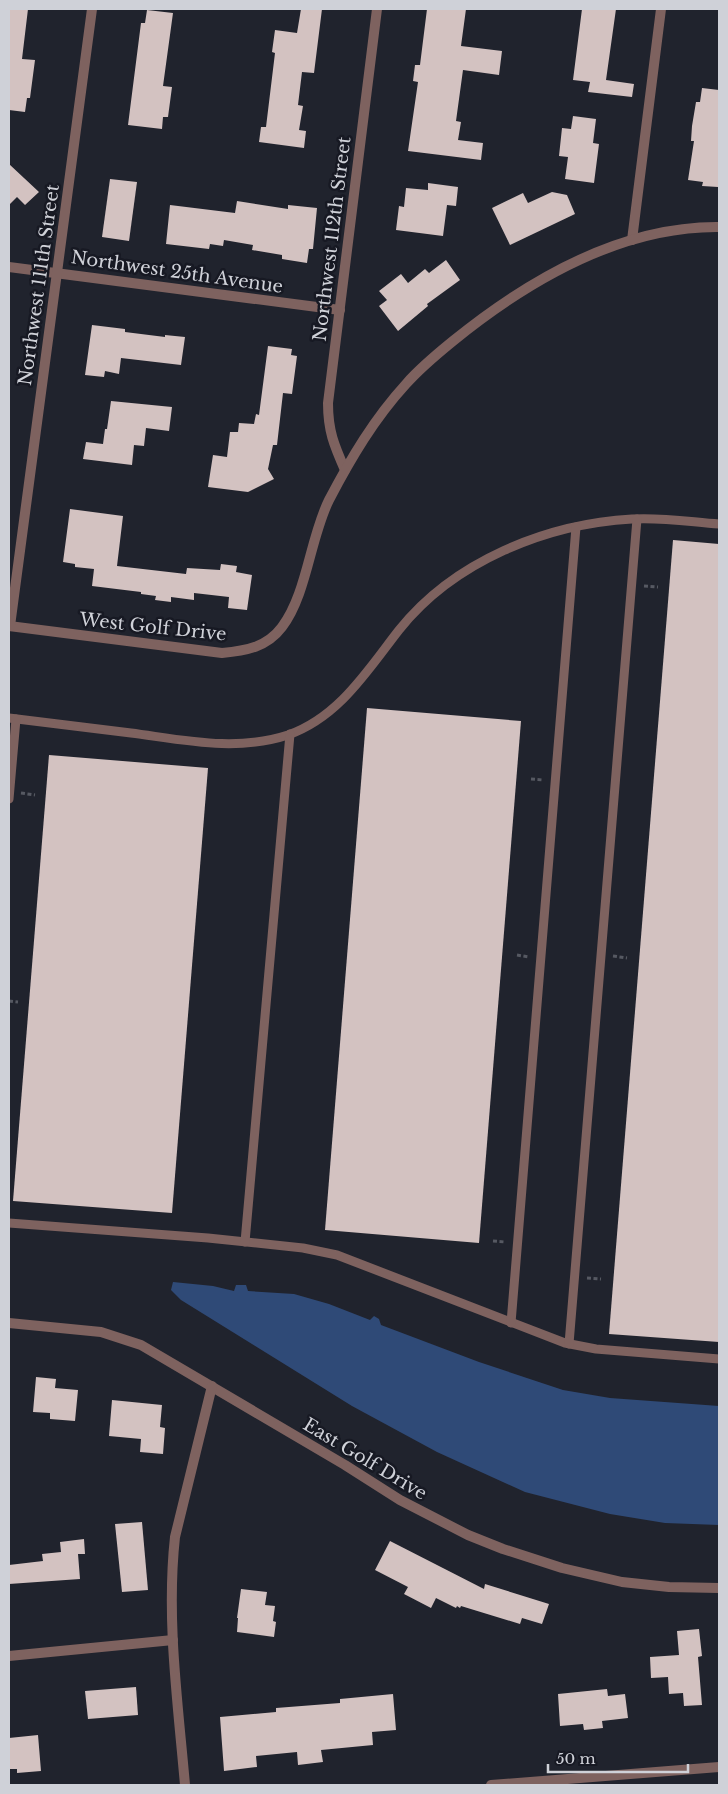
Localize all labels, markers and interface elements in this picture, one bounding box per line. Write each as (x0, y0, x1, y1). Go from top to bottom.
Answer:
street label: Northwest 112th Street (309, 135, 355, 343)
street label: Northwest 111th Street (14, 183, 64, 387)
street label: Northwest 25th Avenue (70, 246, 284, 298)
street label: West Golf Drive (77, 608, 228, 646)
street label: East Golf Drive (299, 1413, 431, 1505)
scale bar (548, 1742, 688, 1774)
text: 50 m (556, 1749, 596, 1768)

